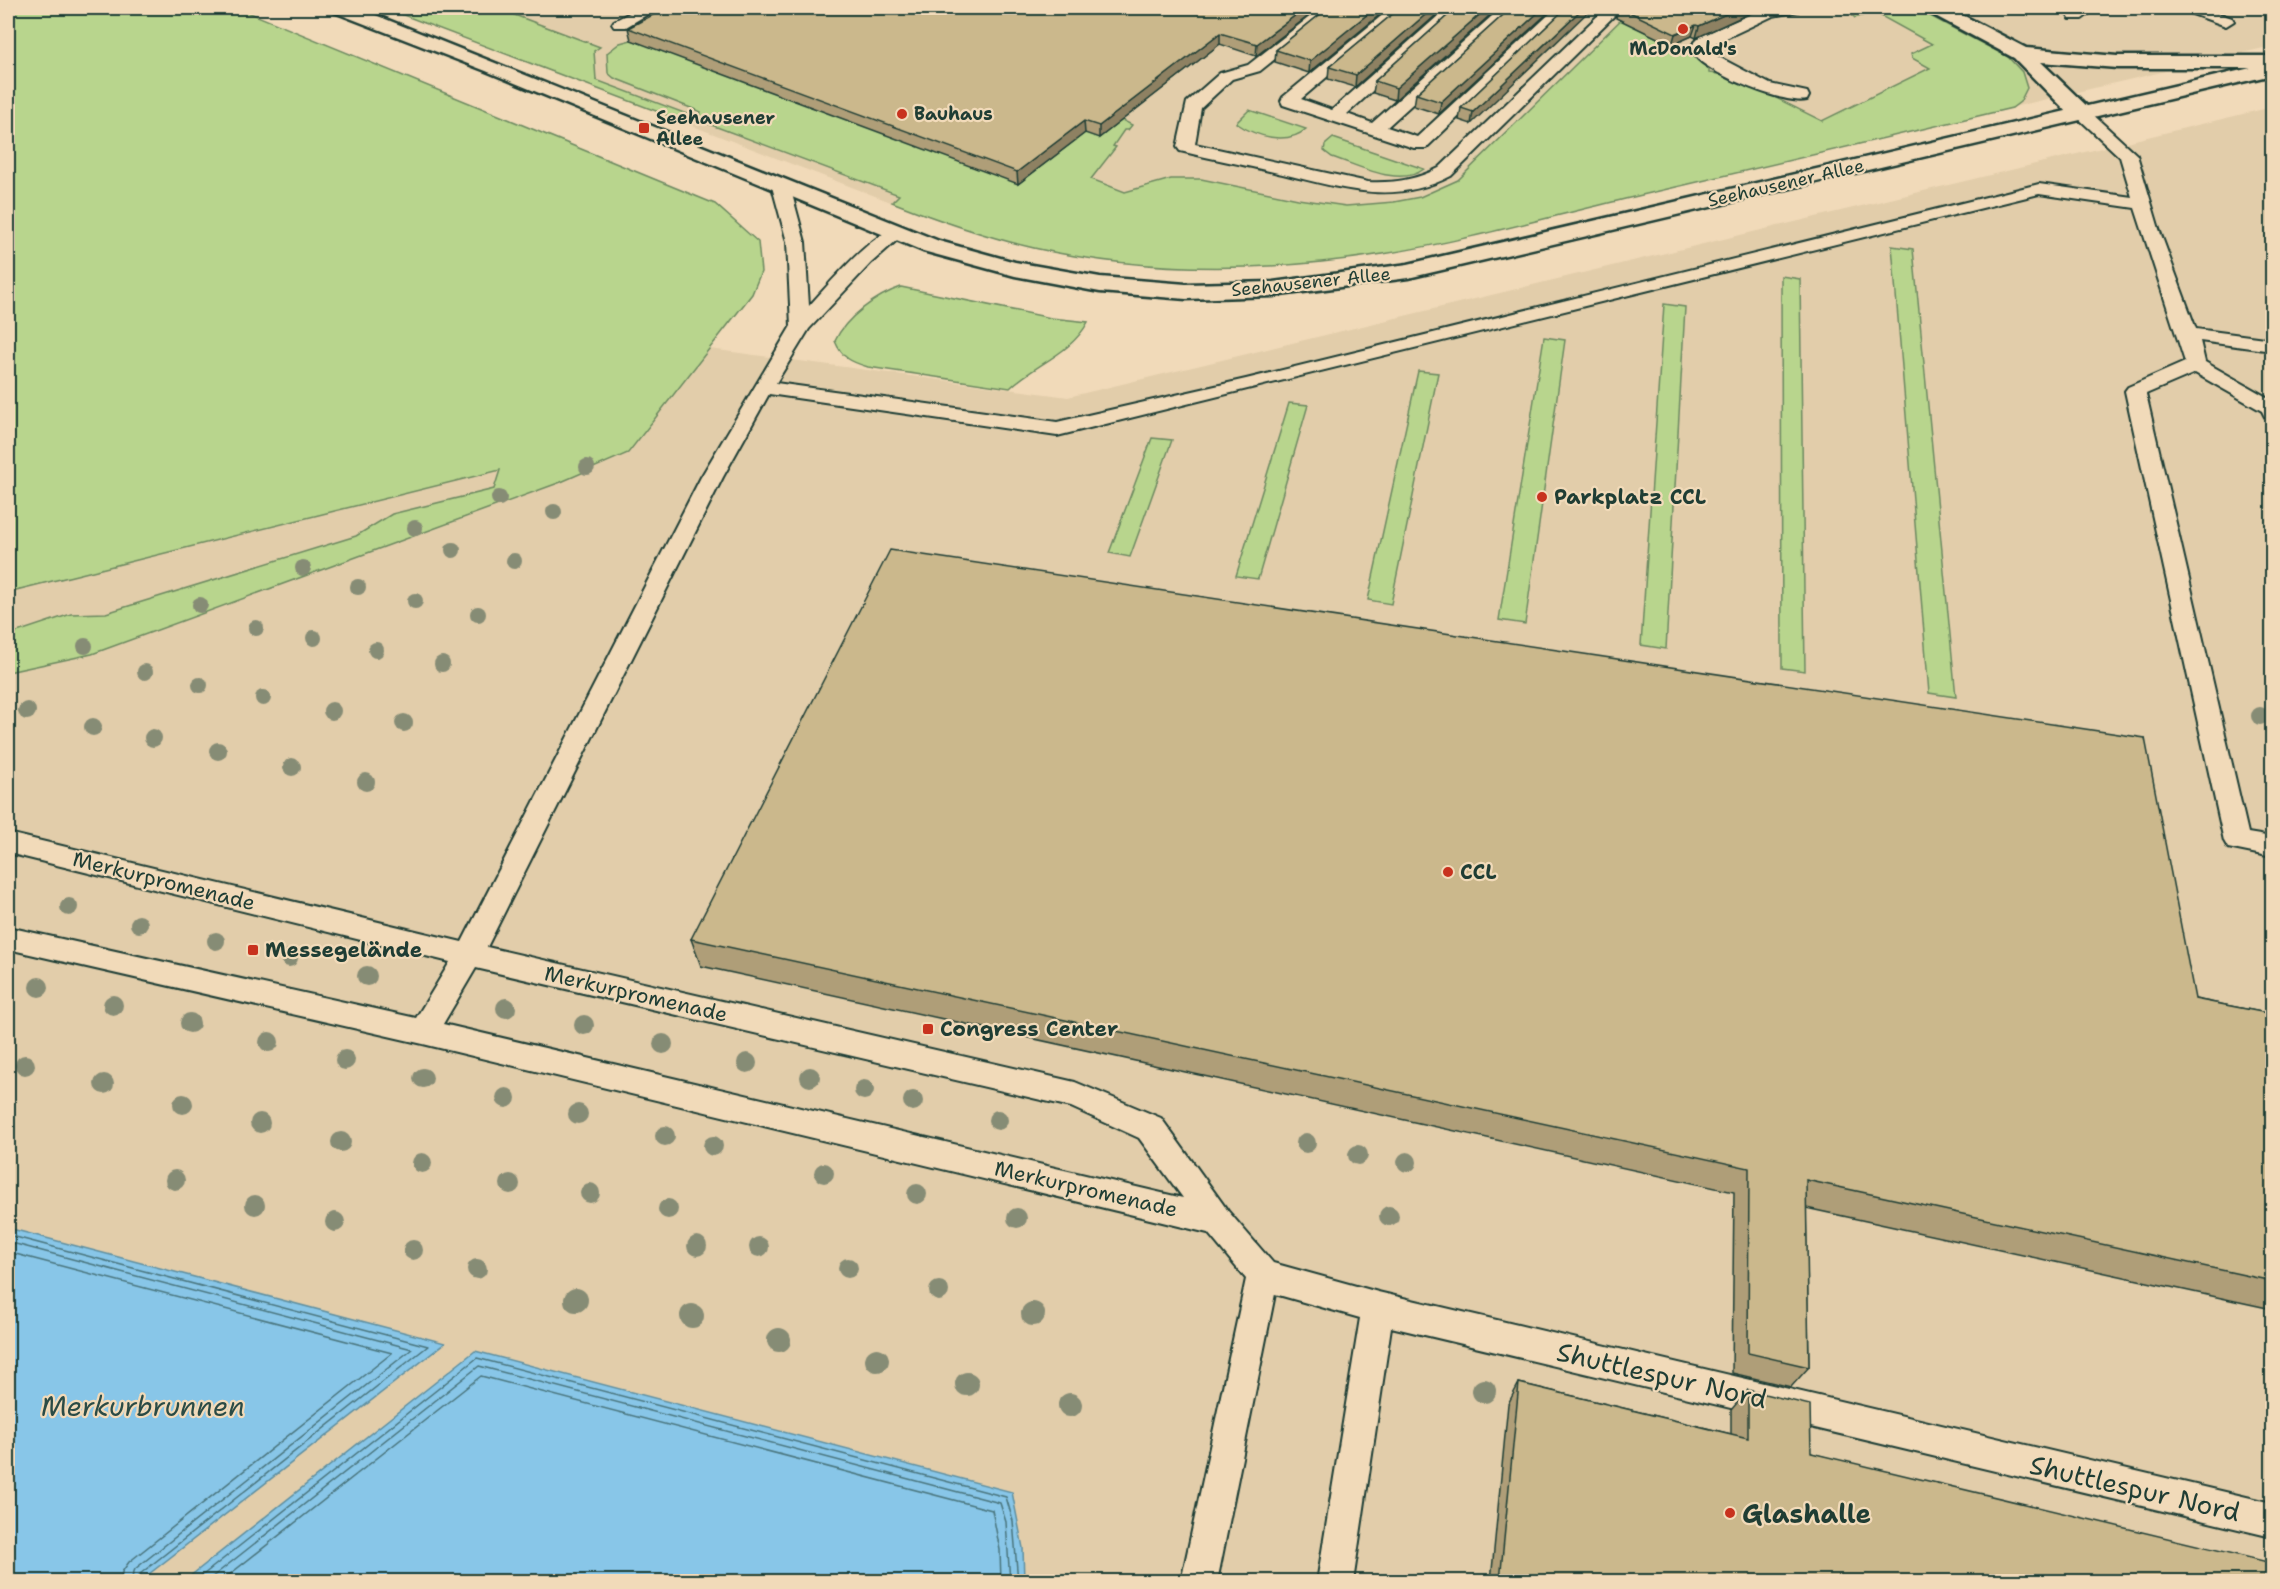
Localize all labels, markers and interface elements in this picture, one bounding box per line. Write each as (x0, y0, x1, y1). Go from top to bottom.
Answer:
marker: McDonald's (1676, 22, 1690, 36)
place label: McDonald's (1629, 37, 1737, 61)
place label: Bauhaus (914, 102, 993, 126)
place label: Seehausener Allee (656, 106, 776, 151)
marker: Bauhaus (895, 107, 909, 121)
marker: Seehausener Allee (637, 121, 651, 135)
street label: Seehausener Allee (1705, 153, 1867, 213)
street label: Seehausener Allee (1230, 262, 1392, 302)
place label: Parkplatz CCL (1554, 483, 1706, 511)
marker: Parkplatz CCL (1535, 490, 1549, 504)
street label: Merkurpromenade (70, 845, 258, 917)
place label: CCL (1460, 858, 1497, 886)
marker: CCL (1441, 865, 1455, 879)
place label: Messegelände (265, 936, 422, 964)
marker: Messegelände (246, 943, 260, 957)
street label: Merkurpromenade (542, 959, 730, 1029)
place label: Congress Center (940, 1015, 1118, 1043)
marker: Congress Center (921, 1022, 935, 1036)
street label: Merkurpromenade (992, 1154, 1180, 1224)
street label: Shuttlespur Nord (1553, 1334, 1771, 1416)
water label: Merkurbrunnen (41, 1388, 245, 1425)
street label: Shuttlespur Nord (2026, 1447, 2244, 1529)
place label: Glashalle (1742, 1496, 1871, 1531)
marker: Glashalle (1723, 1506, 1737, 1520)

